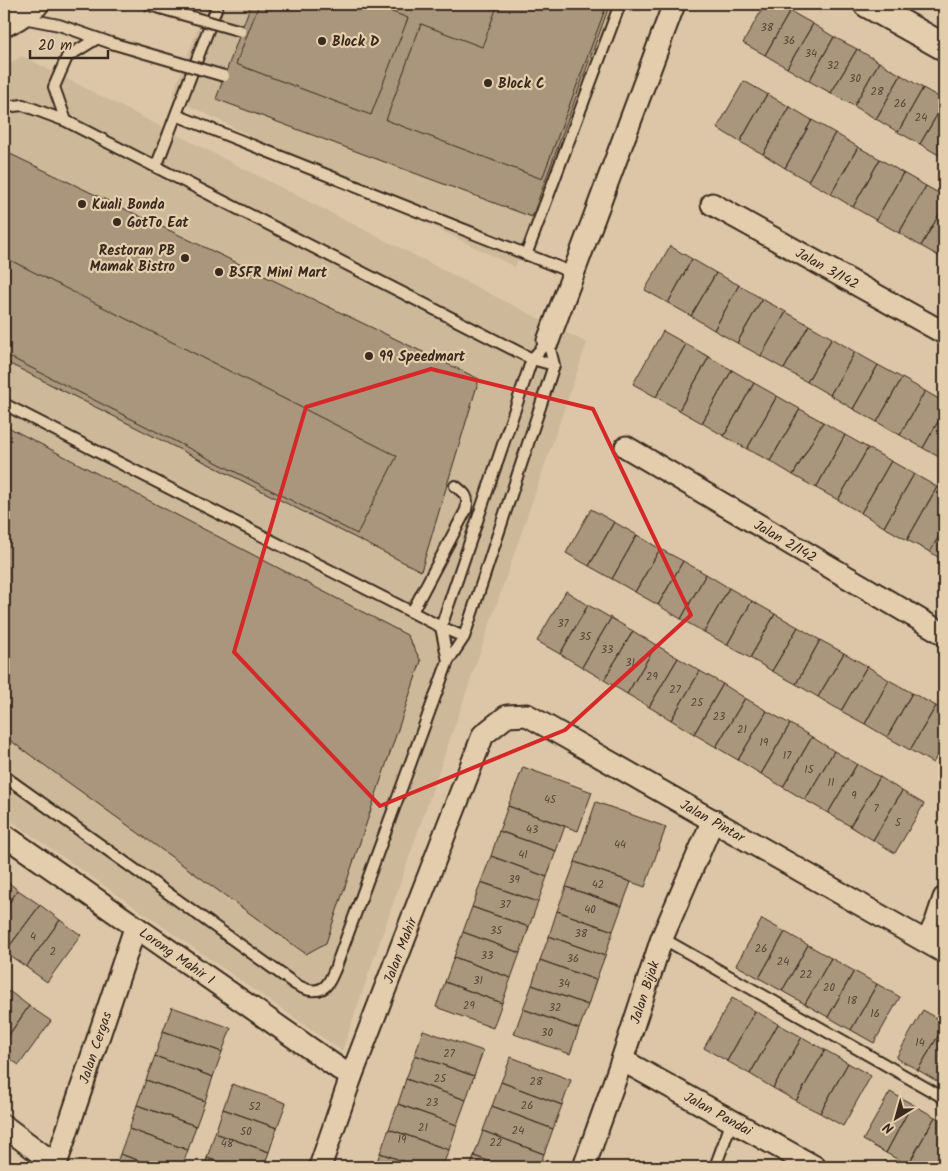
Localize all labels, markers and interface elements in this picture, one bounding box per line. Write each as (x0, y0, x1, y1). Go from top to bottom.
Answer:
house number: 38 (761, 19, 774, 37)
scale bar (30, 28, 108, 60)
place label: Block D (332, 31, 379, 53)
house number: 36 (783, 32, 795, 50)
text: 20 m (38, 34, 72, 58)
marker: Block D (316, 35, 328, 47)
house number: 34 (805, 45, 817, 63)
house number: 32 (827, 57, 839, 75)
house number: 30 (849, 70, 861, 88)
place label: Block C (498, 73, 545, 95)
marker: Block C (482, 77, 494, 89)
house number: 28 (870, 83, 884, 101)
house number: 26 (894, 95, 906, 113)
house number: 24 (915, 109, 927, 127)
place label: Kuali Bonda (92, 194, 165, 216)
marker: Kuali Bonda (76, 198, 88, 210)
place label: GotTo Eat (127, 212, 189, 234)
marker: GotTo Eat (111, 216, 123, 228)
place label: Restoran PB Mamak Bistro (90, 240, 176, 278)
street label: Jalan 3/142 (791, 243, 863, 296)
marker: Restoran PB Mamak Bistro (179, 252, 191, 264)
place label: BSFR Mini Mart (229, 262, 328, 284)
marker: BSFR Mini Mart (213, 266, 225, 278)
place label: 99 Speedmart (379, 346, 466, 368)
marker: 99 Speedmart (363, 350, 375, 362)
street label: Jalan 2/142 (749, 515, 821, 569)
house number: 37 (557, 615, 570, 633)
house number: 35 (579, 628, 592, 646)
house number: 33 (601, 641, 613, 659)
house number: 31 (625, 654, 635, 672)
house number: 29 (646, 668, 659, 686)
house number: 27 (669, 681, 682, 699)
house number: 25 (691, 694, 704, 712)
house number: 23 (713, 708, 725, 726)
house number: 21 (737, 721, 747, 739)
house number: 19 (760, 734, 769, 752)
house number: 17 (783, 747, 792, 765)
house number: 15 (804, 761, 815, 779)
house number: 11 (828, 774, 834, 792)
house number: 9 (851, 787, 857, 805)
house number: 45 (544, 791, 557, 809)
street label: Jalan Pintar (676, 794, 750, 849)
house number: 7 (873, 800, 879, 818)
house number: 5 (895, 814, 902, 832)
house number: 43 (526, 821, 538, 839)
house number: 44 (614, 836, 626, 854)
house number: 41 (518, 846, 528, 864)
house number: 39 (508, 871, 520, 889)
house number: 42 (592, 876, 604, 894)
house number: 37 (499, 896, 512, 914)
house number: 40 (584, 901, 596, 919)
street label: Jalan Mahir (378, 913, 424, 987)
street label: Lorong Mahir 1 (134, 922, 219, 991)
house number: 35 (490, 922, 503, 940)
house number: 38 (575, 925, 588, 943)
house number: 4 (30, 928, 36, 946)
house number: 26 (755, 940, 767, 958)
house number: 2 (50, 943, 56, 961)
house number: 33 (481, 947, 493, 965)
house number: 36 (567, 950, 579, 968)
house number: 24 (777, 953, 789, 971)
street label: Jalan Bijak (625, 958, 666, 1027)
house number: 22 (800, 966, 812, 984)
house number: 31 (473, 972, 483, 990)
house number: 34 (558, 975, 570, 993)
house number: 20 (823, 979, 835, 997)
house number: 18 (847, 992, 857, 1010)
house number: 29 (463, 997, 476, 1015)
house number: 32 (549, 999, 561, 1017)
house number: 16 (870, 1005, 880, 1023)
street label: Jalan Cergas (74, 1009, 118, 1087)
house number: 30 (541, 1024, 553, 1042)
house number: 14 (915, 1034, 925, 1052)
house number: 27 (443, 1045, 456, 1063)
house number: 25 (434, 1070, 447, 1088)
house number: 28 (529, 1073, 543, 1091)
street label: Jalan Pandai (680, 1086, 756, 1142)
house number: 23 (426, 1094, 438, 1112)
north arrow (870, 1094, 920, 1144)
house number: 26 (521, 1097, 533, 1115)
house number: 52 (249, 1098, 261, 1116)
text: N (879, 1116, 899, 1139)
house number: 21 (418, 1119, 428, 1137)
house number: 24 (512, 1122, 524, 1140)
house number: 50 (240, 1123, 252, 1141)
house number: 19 (398, 1131, 407, 1149)
house number: 22 (490, 1134, 502, 1152)
house number: 48 (221, 1135, 234, 1153)

